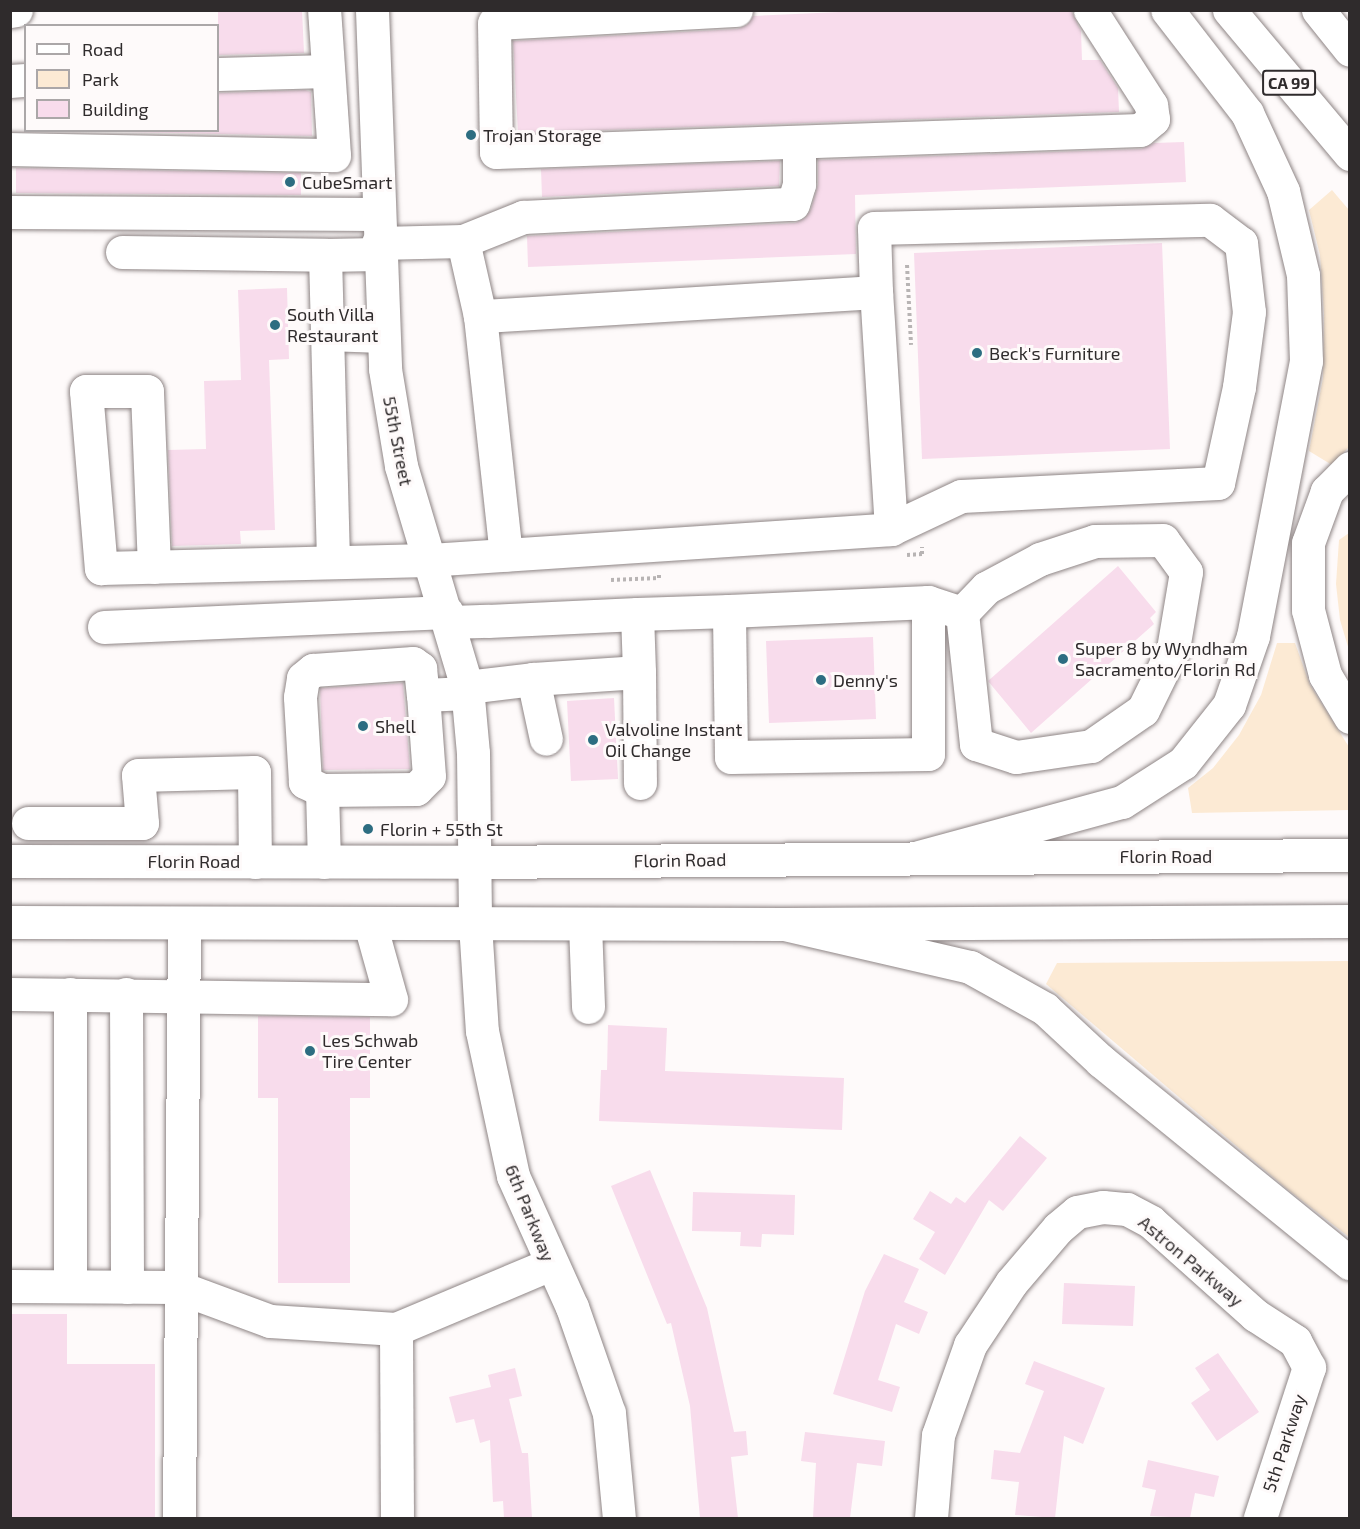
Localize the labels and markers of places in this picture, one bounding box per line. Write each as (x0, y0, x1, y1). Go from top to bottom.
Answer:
place label: Trojan Storage (483, 124, 602, 146)
marker: Trojan Storage (464, 128, 478, 142)
place label: CubeSmart (302, 171, 392, 193)
marker: CubeSmart (283, 175, 297, 189)
place label: South Villa Restaurant (287, 304, 378, 346)
marker: South Villa Restaurant (268, 318, 282, 332)
place label: Beck's Furniture (989, 342, 1120, 364)
marker: Beck's Furniture (970, 346, 984, 360)
place label: Super 8 by Wyndham Sacramento/Florin Rd (1075, 638, 1256, 680)
marker: Super 8 by Wyndham Sacramento/Florin Rd (1056, 652, 1070, 666)
place label: Denny's (833, 669, 898, 691)
marker: Denny's (814, 673, 828, 687)
place label: Shell (375, 715, 416, 737)
marker: Shell (356, 719, 370, 733)
place label: Valvoline Instant Oil Change (605, 719, 742, 762)
marker: Valvoline Instant Oil Change (586, 733, 600, 747)
place label: Florin + 55th St (380, 818, 503, 840)
marker: Florin + 55th St (361, 822, 375, 836)
place label: Les Schwab Tire Center (322, 1030, 418, 1072)
marker: Les Schwab Tire Center (303, 1044, 317, 1058)

